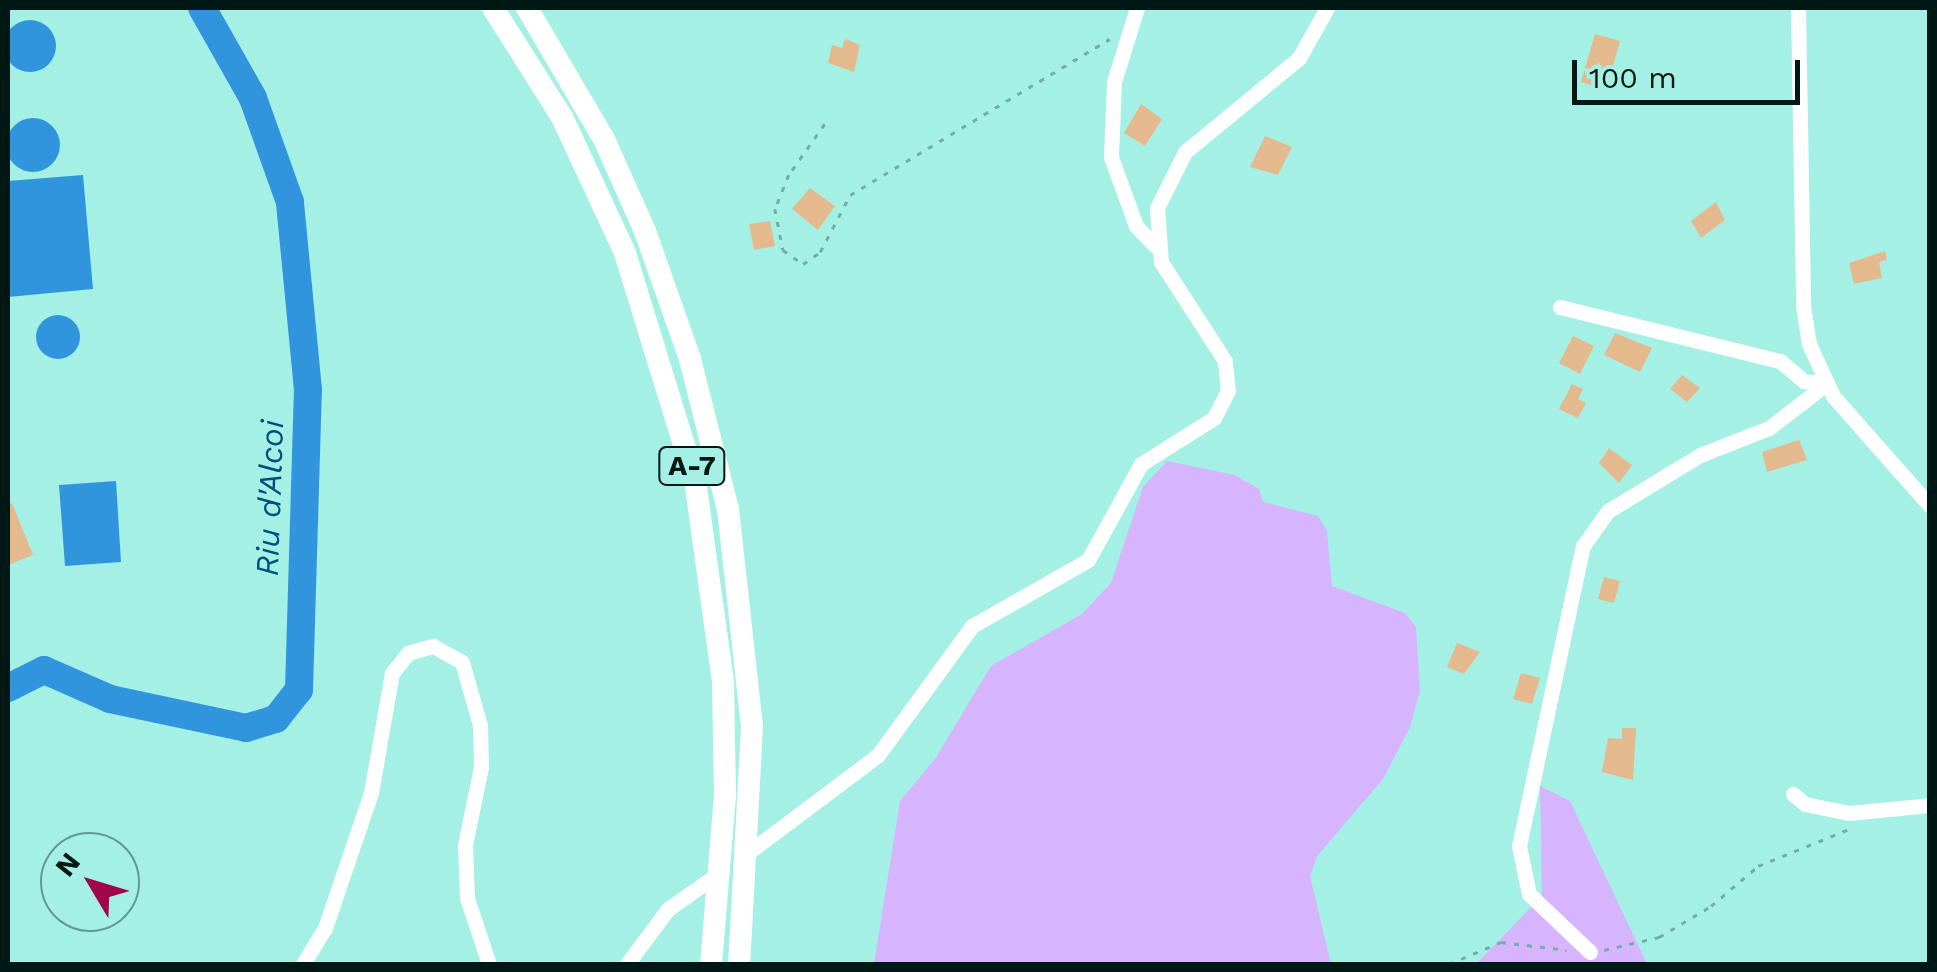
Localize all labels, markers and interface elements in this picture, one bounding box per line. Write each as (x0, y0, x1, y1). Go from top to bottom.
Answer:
scale bar (1577, 40, 1804, 102)
text: 100 m (1589, 60, 1677, 95)
water label: Riu d'Alcoi (248, 419, 292, 577)
road number: A-7 (657, 443, 727, 489)
north arrow (40, 832, 140, 932)
text: N (48, 846, 87, 883)

